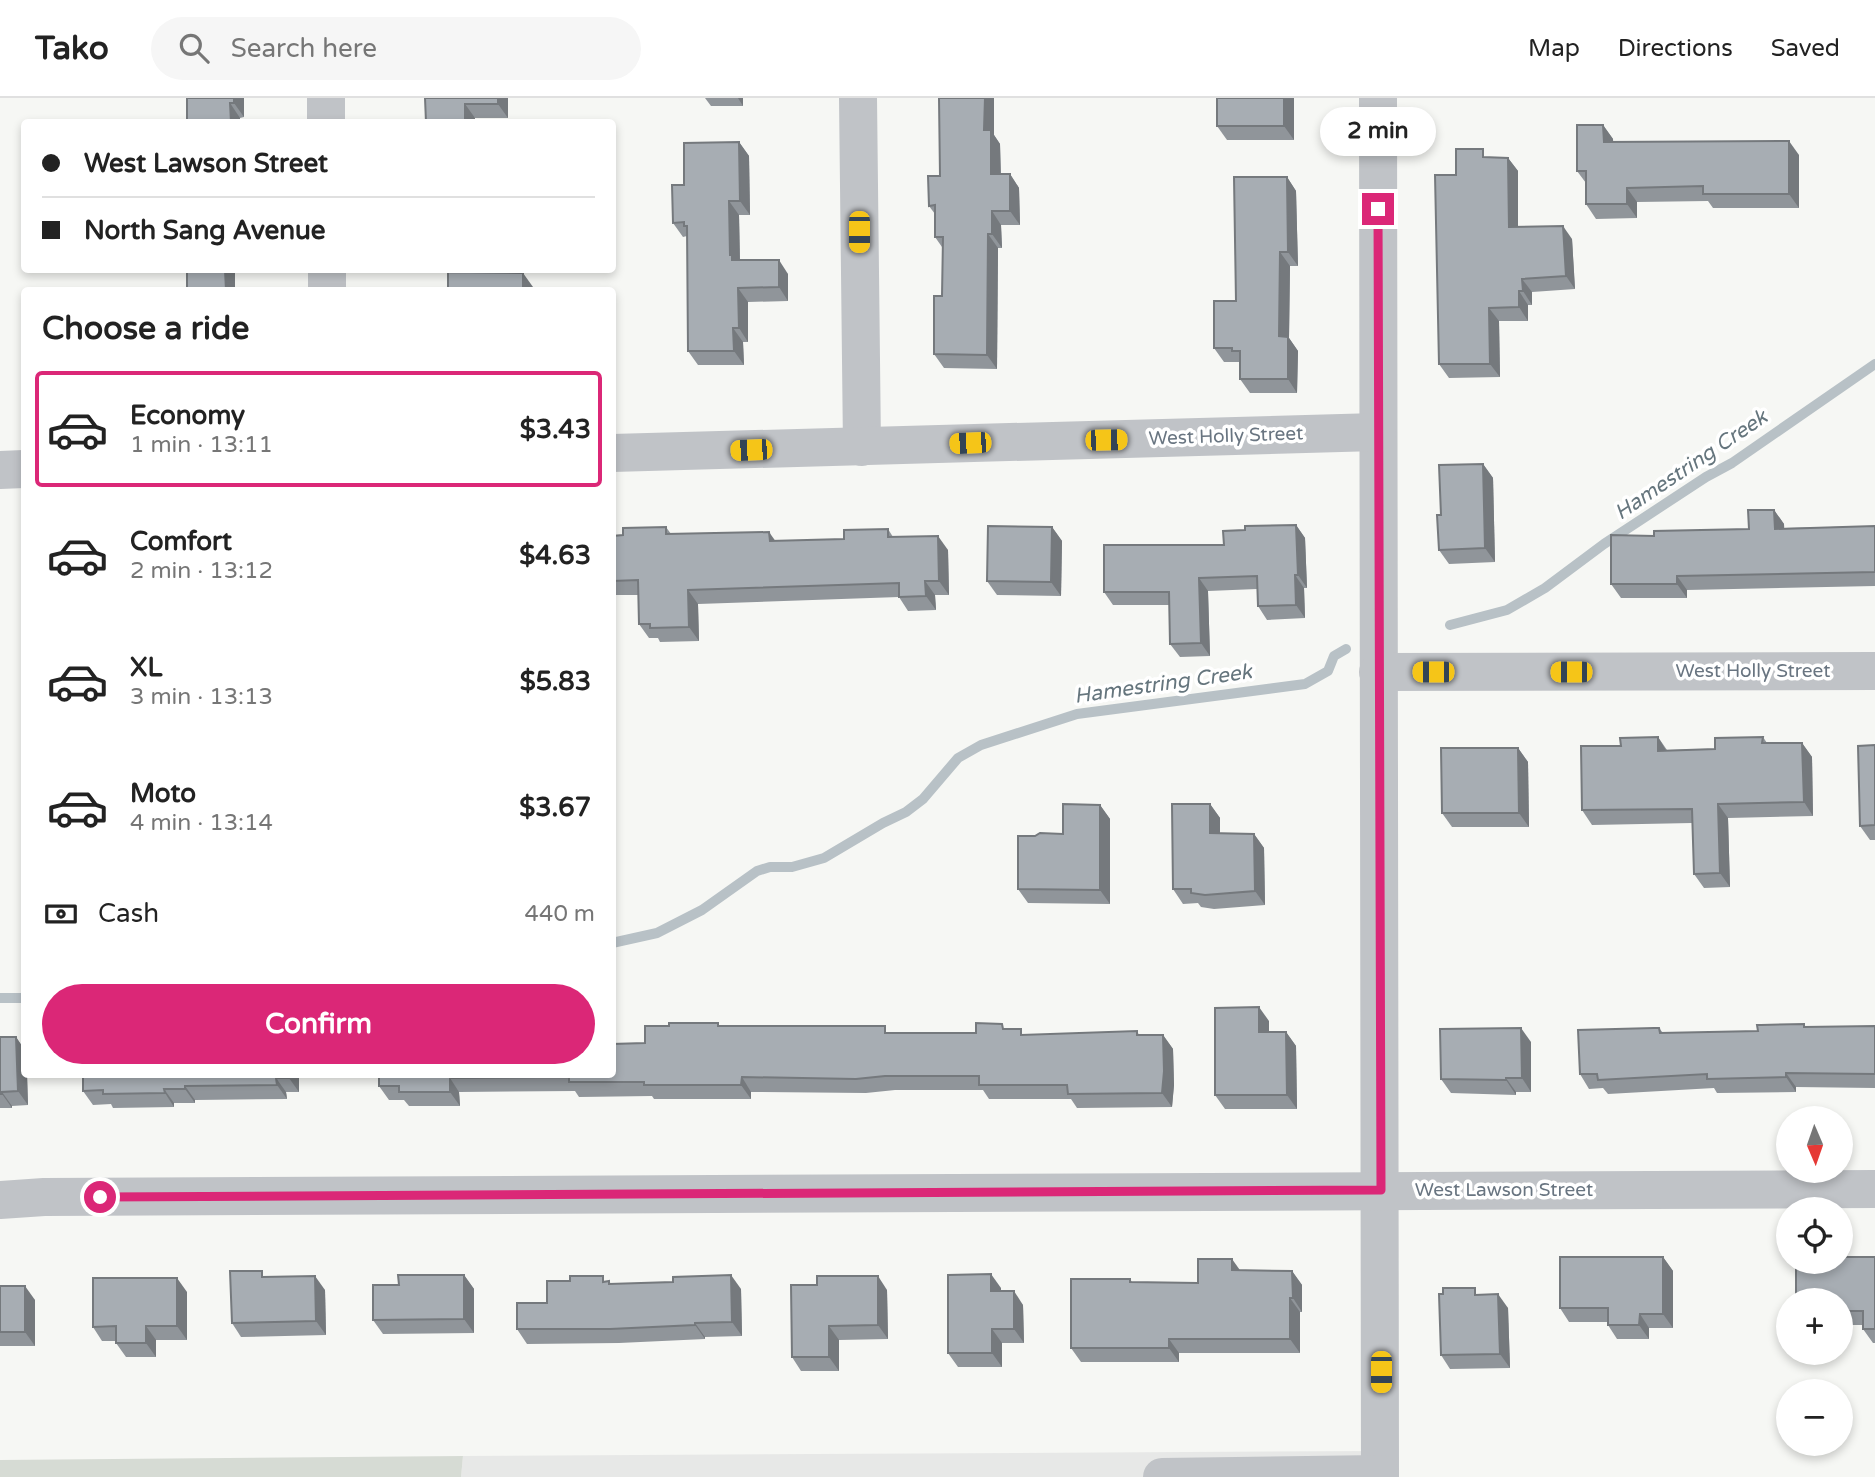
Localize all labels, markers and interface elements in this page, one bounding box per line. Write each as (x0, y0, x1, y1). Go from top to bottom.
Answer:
search box (151, 17, 641, 80)
text: Tako (35, 29, 109, 68)
icon: search (175, 29, 213, 67)
text: Search here (231, 33, 377, 64)
text: Map (1528, 34, 1580, 63)
text: Directions (1618, 34, 1733, 63)
text: Saved (1771, 34, 1840, 63)
callout: 2 min (1320, 108, 1436, 156)
text: 2 min (1347, 117, 1409, 145)
text: West Lawson Street (84, 148, 328, 179)
route end (1362, 193, 1394, 225)
car (849, 211, 870, 253)
text: North Sang Avenue (84, 215, 326, 246)
text: Choose a ride (42, 310, 249, 348)
icon: car (46, 398, 109, 461)
text: Economy (130, 400, 245, 431)
water label: Hamestring Creek (1610, 404, 1773, 525)
text: $3.43 (520, 414, 591, 445)
street label: West Holly Street (1148, 422, 1304, 450)
car (1085, 429, 1128, 451)
text: 1 min · 13:11 (130, 431, 273, 459)
car (949, 432, 992, 454)
car (730, 439, 773, 461)
icon: car (46, 524, 109, 587)
text: Comfort (130, 526, 232, 557)
text: $4.63 (519, 540, 591, 571)
text: 2 min · 13:12 (130, 557, 273, 585)
icon: car (46, 650, 109, 713)
text: XL (130, 652, 162, 683)
water label: Hamestring Creek (1073, 659, 1255, 709)
street label: West Holly Street (1676, 660, 1830, 682)
car (1413, 662, 1455, 683)
car (1551, 662, 1593, 683)
text: $5.83 (520, 666, 591, 697)
text: 3 min · 13:13 (130, 683, 273, 711)
icon: car (46, 776, 109, 839)
text: Moto (130, 778, 196, 809)
text: $3.67 (519, 792, 591, 823)
text: 4 min · 13:14 (130, 809, 273, 837)
icon: cash (42, 895, 80, 933)
text: Cash (98, 898, 159, 929)
text: 440 m (525, 900, 595, 928)
button: Confirm (42, 984, 595, 1064)
north arrow (1776, 1106, 1853, 1183)
map controls (1776, 1106, 1853, 1456)
street label: West Lawson Street (1415, 1179, 1593, 1201)
route start (84, 1181, 116, 1213)
button: locate (1776, 1197, 1853, 1274)
button: + (1776, 1288, 1853, 1365)
car (1371, 1351, 1392, 1393)
button: − (1776, 1379, 1853, 1456)

